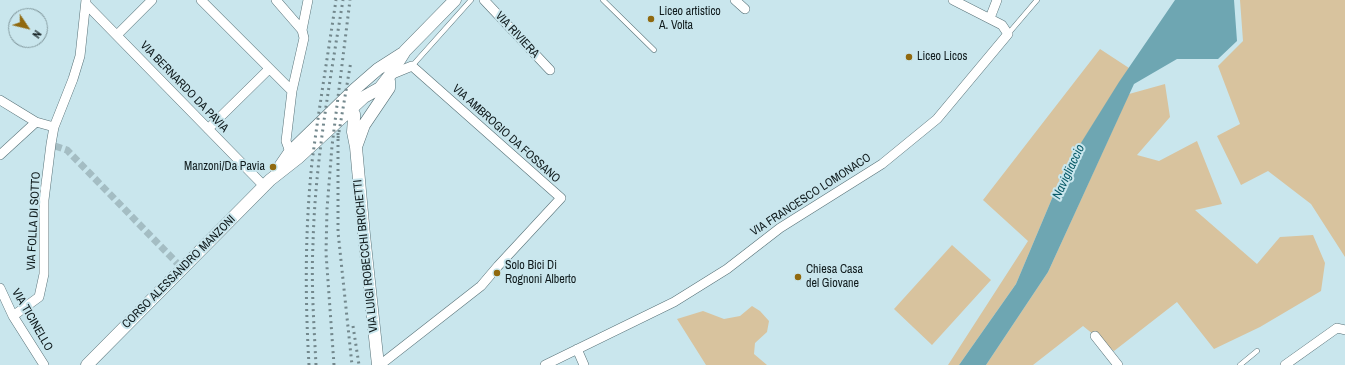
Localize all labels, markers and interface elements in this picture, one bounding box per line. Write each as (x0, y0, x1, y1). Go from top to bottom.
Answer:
place label: Liceo artistico A. Volta (659, 5, 721, 33)
north arrow (8, 8, 48, 48)
street label: VIA RIVIERA (492, 9, 542, 61)
marker: Liceo artistico A. Volta (646, 14, 656, 24)
text: N (29, 28, 45, 41)
street label: VIA BERNARDO DA PAVIA (137, 38, 231, 136)
place label: Liceo Licos (917, 50, 967, 64)
marker: Liceo Licos (904, 52, 914, 62)
street label: VIA AMBROGIO DA FOSSANO (449, 82, 563, 186)
water label: Navigliaccio (1050, 142, 1088, 202)
street label: VIA FRANCESCO LOMONACO (748, 151, 874, 239)
place label: Manzoni/Da Pavia (184, 160, 265, 174)
marker: Manzoni/Da Pavia (268, 162, 278, 172)
street label: VIA FOLLA DI SOTTO (24, 171, 44, 271)
street label: VIA LUIGI ROBECCHI BRICHETTI (351, 179, 381, 333)
street label: CORSO ALESSANDRO MANZONI (119, 212, 239, 332)
place label: Solo Bici Di Rognoni Alberto (505, 259, 576, 287)
place label: Chiesa Casa del Giovane (806, 263, 863, 291)
marker: Solo Bici Di Rognoni Alberto (492, 268, 502, 278)
marker: Chiesa Casa del Giovane (793, 272, 803, 282)
street label: VIA TICINELLO (8, 286, 56, 354)

